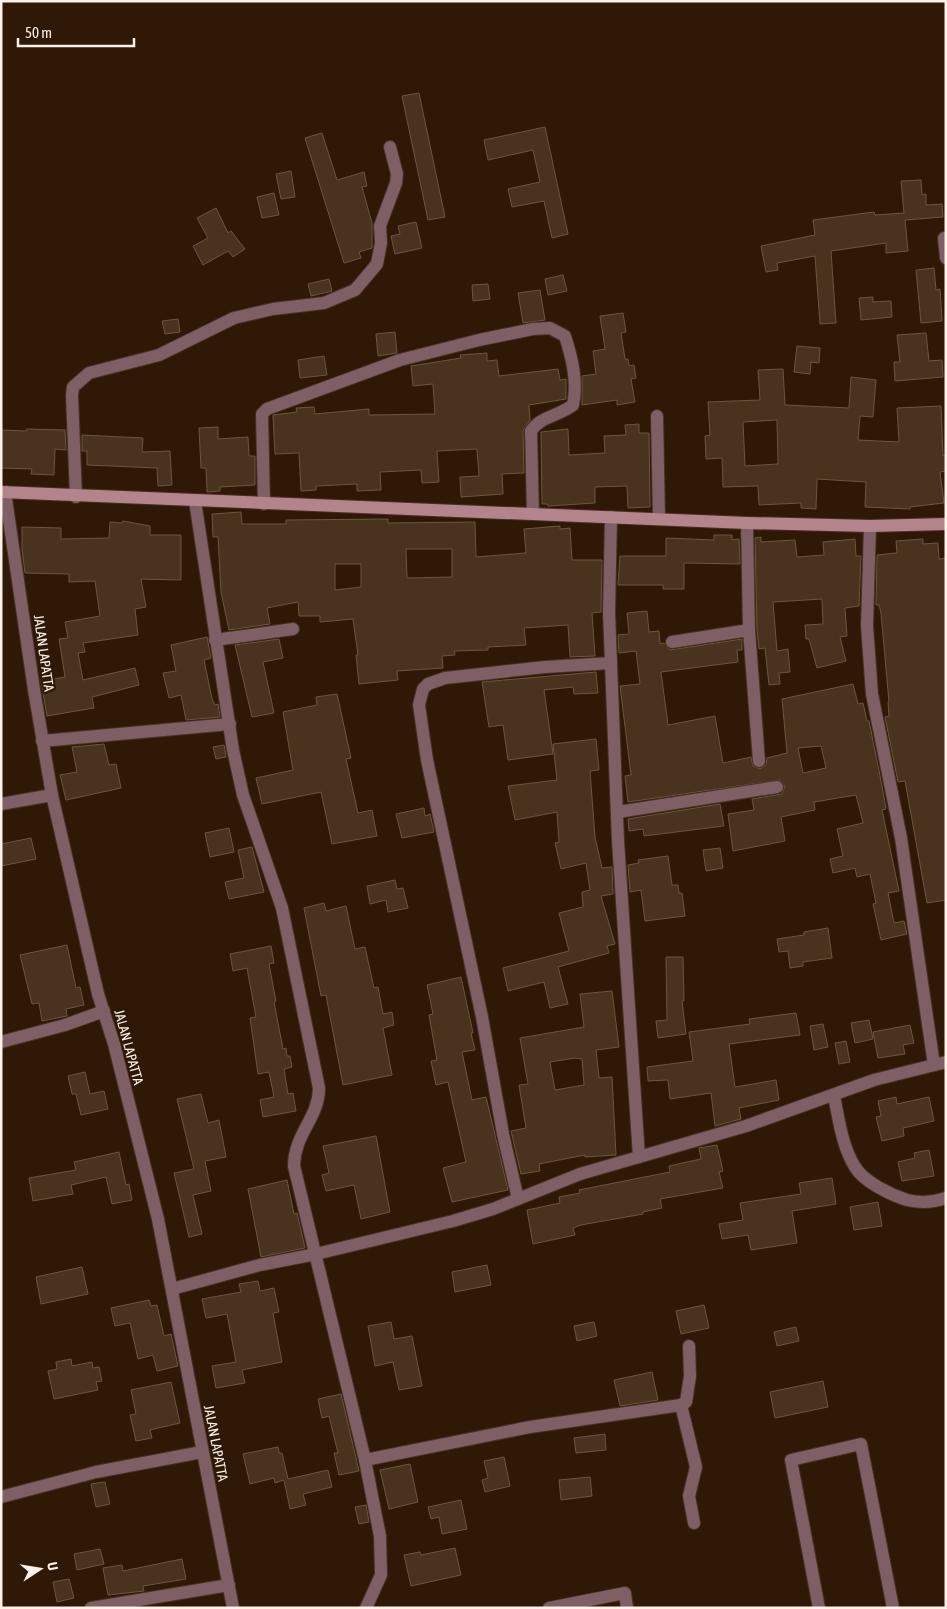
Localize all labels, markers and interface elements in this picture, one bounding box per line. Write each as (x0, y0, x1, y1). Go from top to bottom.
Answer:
scale bar (18, 15, 134, 47)
text: 50 m (25, 24, 52, 41)
street label: JALAN LAPATTA (31, 614, 57, 693)
street label: JALAN LAPATTA (111, 1008, 147, 1087)
street label: JALAN LAPATTA (201, 1404, 231, 1483)
north arrow (15, 1544, 65, 1594)
text: U (44, 1561, 61, 1572)

